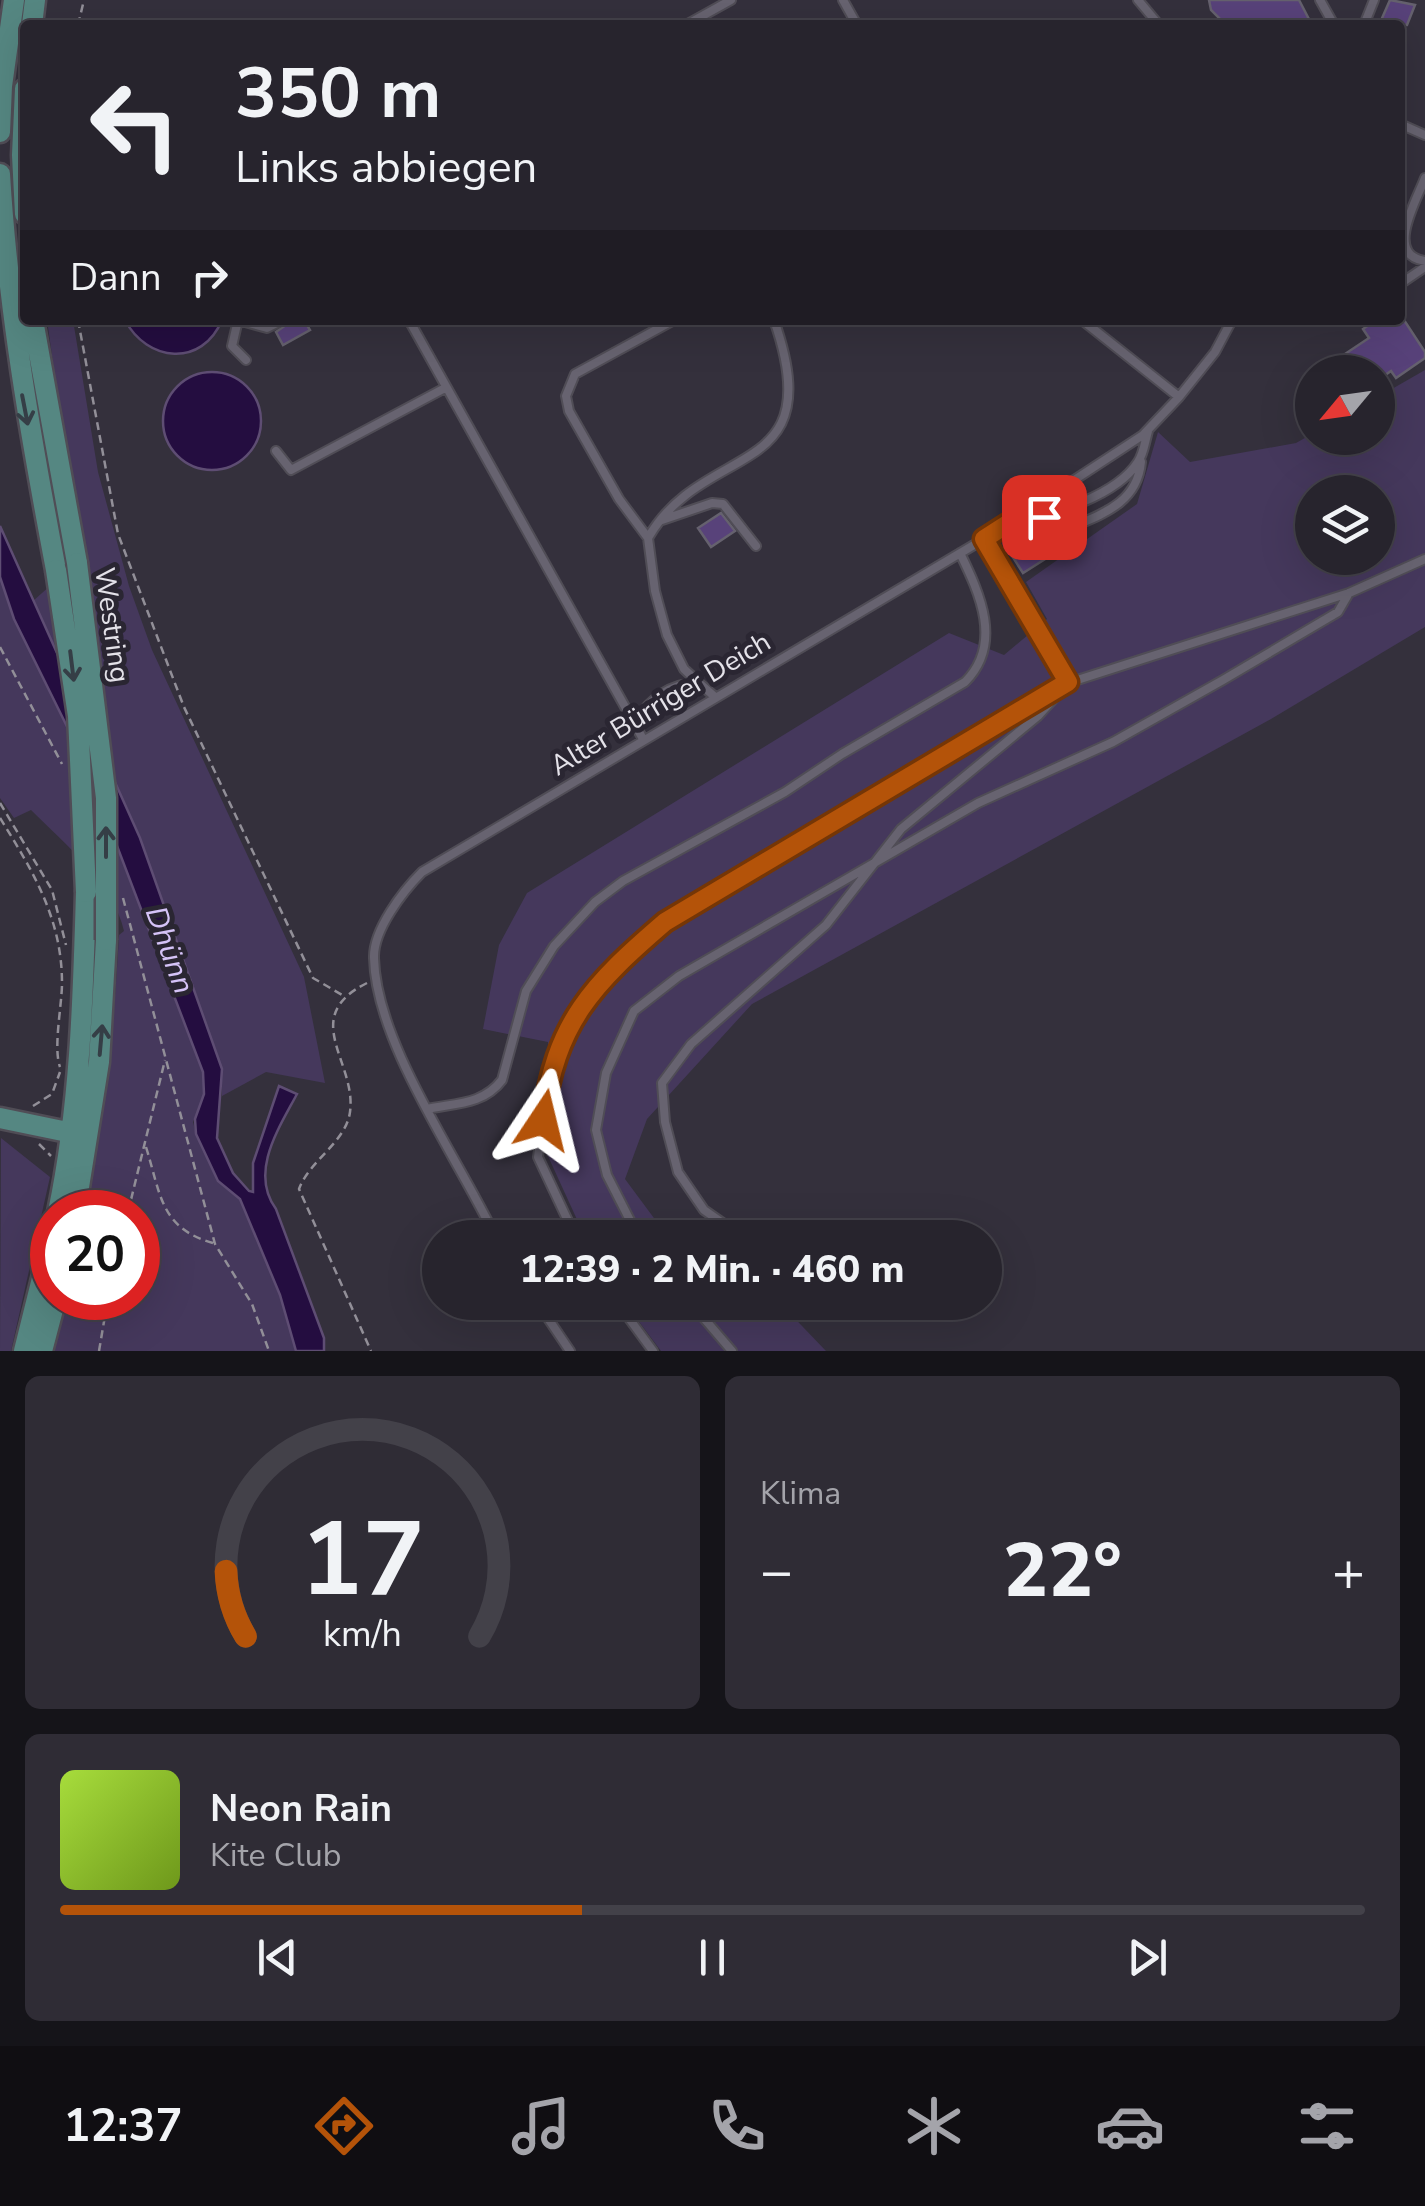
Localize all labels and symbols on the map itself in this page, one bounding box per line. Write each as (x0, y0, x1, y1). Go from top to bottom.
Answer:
north arrow (1295, 355, 1395, 455)
one-way arrow (17, 393, 36, 425)
pin (1002, 475, 1087, 560)
street label: Westring (85, 565, 139, 685)
street label: Alter Bürriger Deich (543, 623, 778, 785)
one-way arrow (63, 650, 82, 682)
one-way arrow (96, 827, 116, 860)
water label: Dhünn (135, 901, 204, 1000)
one-way arrow (91, 1024, 110, 1056)
position arrow (491, 1068, 595, 1172)
speed limit sign: 20 (30, 1190, 160, 1320)

